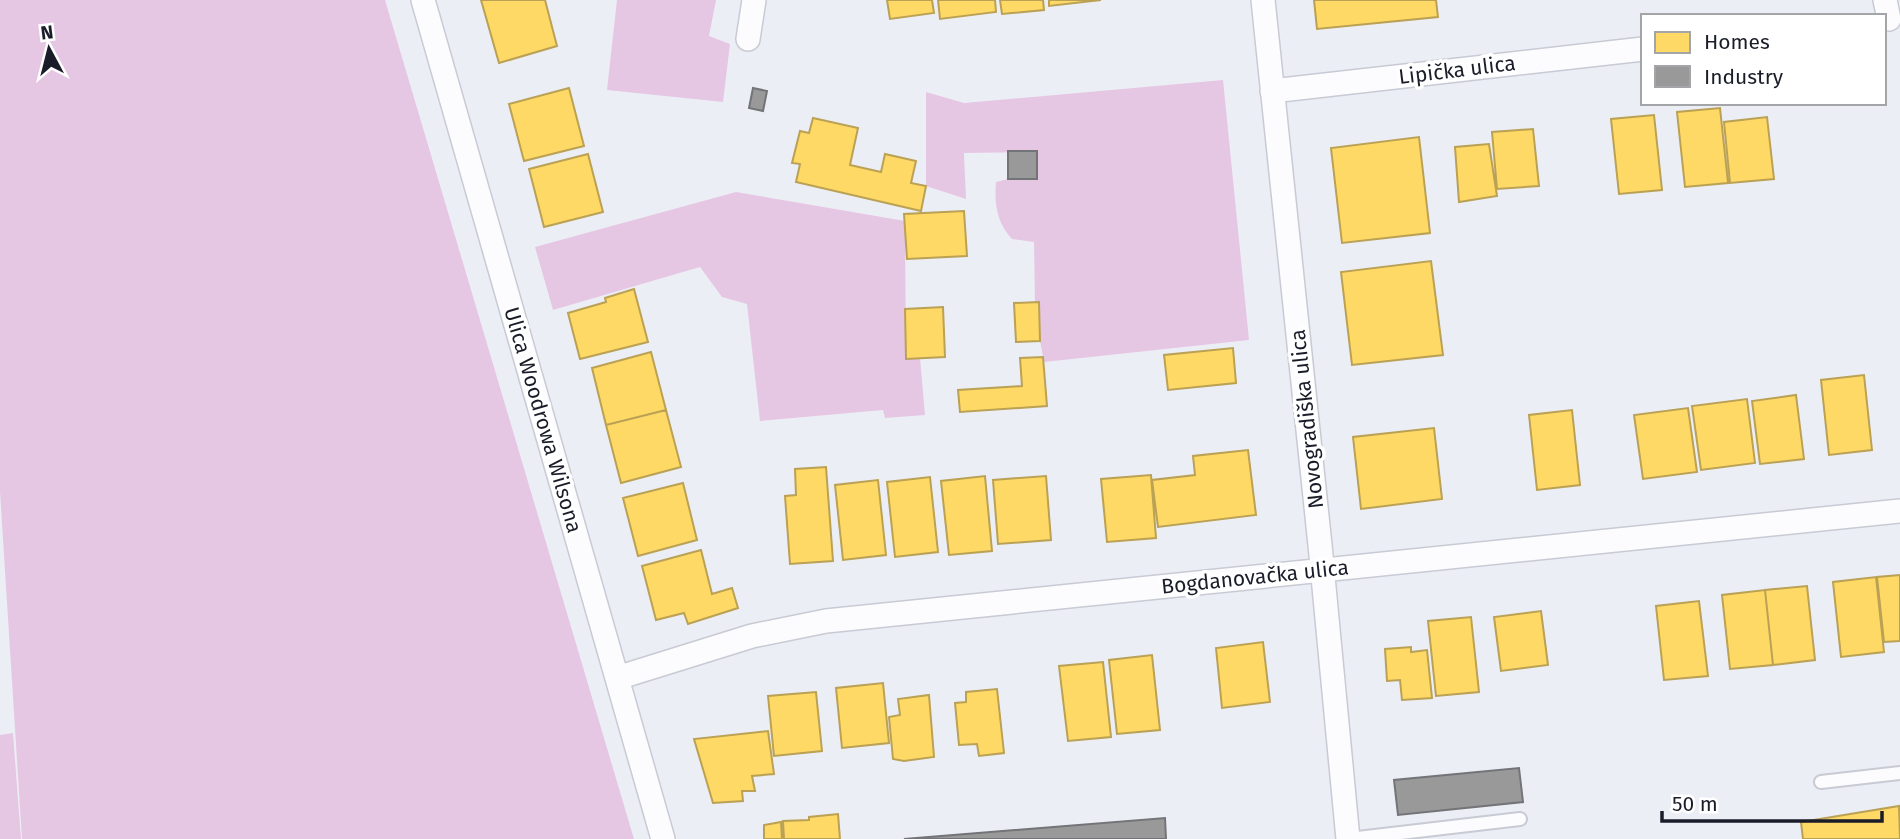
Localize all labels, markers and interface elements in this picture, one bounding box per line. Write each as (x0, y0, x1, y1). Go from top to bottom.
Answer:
north arrow (14, 14, 84, 84)
legend (1641, 14, 1886, 105)
text: N (39, 20, 55, 45)
text: Homes (1704, 29, 1770, 55)
street label: Lipička ulica (1397, 50, 1517, 90)
text: Industry (1704, 64, 1784, 90)
street label: Ulica Woodrowa Wilsona (498, 304, 588, 536)
street label: Novogradiška ulica (1285, 328, 1329, 510)
street label: Bogdanovačka ulica (1160, 554, 1350, 600)
scale bar (1662, 780, 1882, 824)
text: 50 m (1672, 791, 1718, 817)

